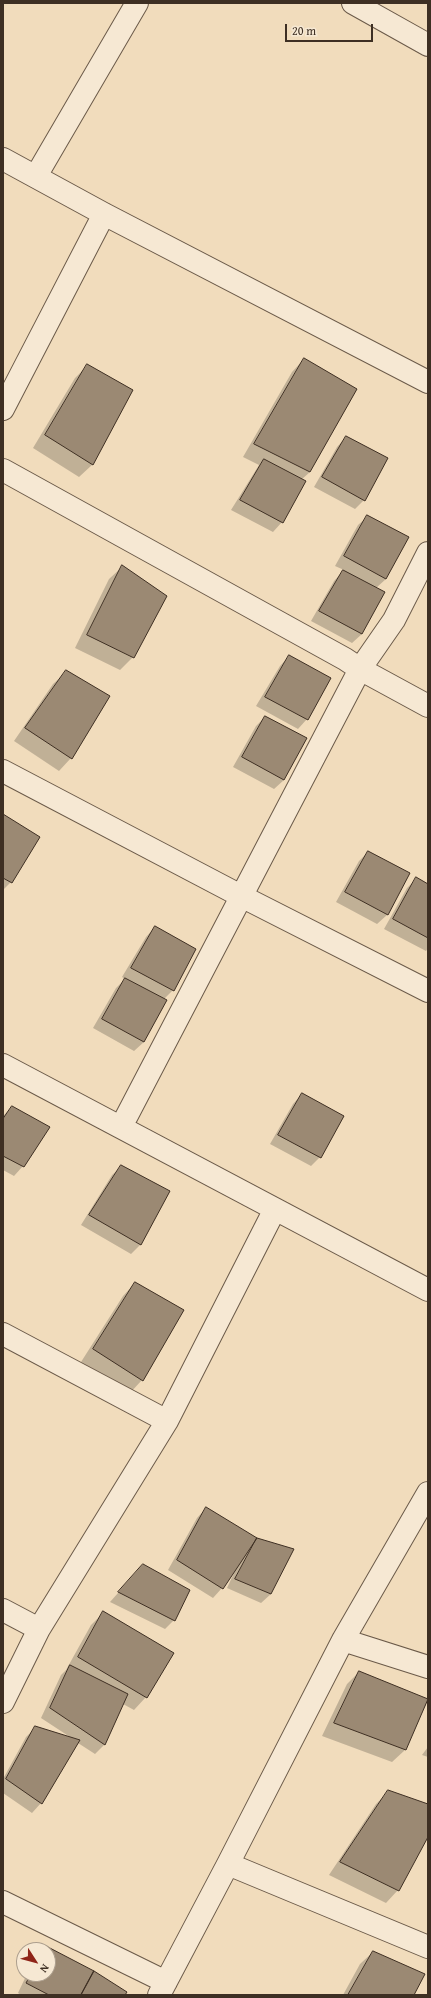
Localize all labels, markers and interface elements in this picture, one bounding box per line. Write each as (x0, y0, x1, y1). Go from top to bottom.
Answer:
scale bar (287, 16, 375, 42)
text: 20 m (292, 22, 316, 39)
north arrow (16, 1942, 56, 1982)
text: N (36, 1961, 54, 1976)

